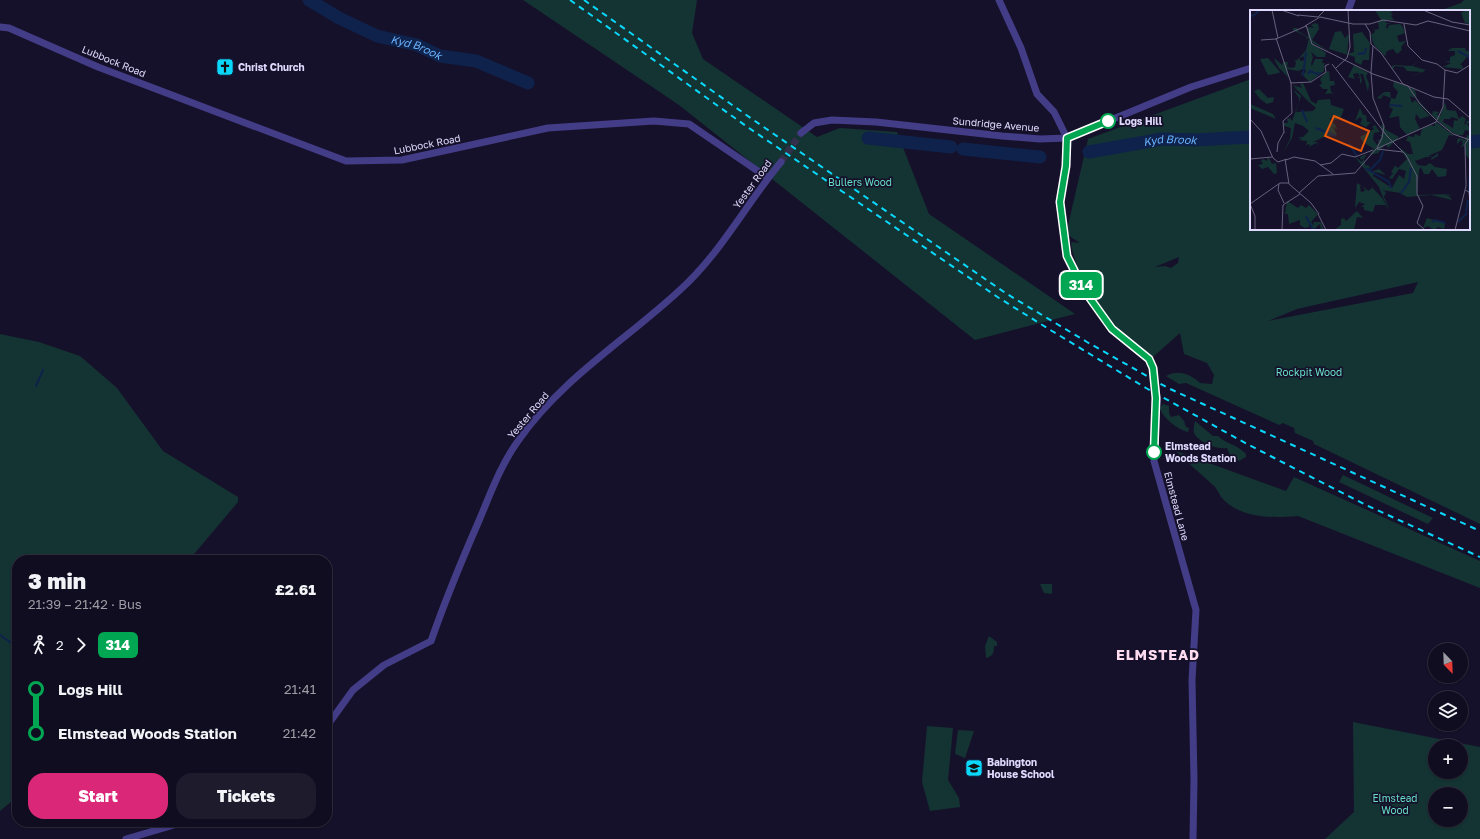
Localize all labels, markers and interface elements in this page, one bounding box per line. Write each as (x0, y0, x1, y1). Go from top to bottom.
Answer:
inset map (1250, 10, 1470, 230)
water label: Kyd Brook (389, 32, 446, 63)
street label: Lubbock Road (80, 43, 148, 79)
church icon: Christ Church (215, 57, 235, 77)
place label: Christ Church (238, 61, 305, 73)
marker: Logs Hill (1100, 113, 1116, 129)
street label: Sundridge Avenue (952, 114, 1040, 134)
place label: Logs Hill (1119, 115, 1163, 127)
street label: Lubbock Road (393, 132, 461, 156)
water label: Kyd Brook (1142, 132, 1199, 148)
street label: Yester Road (730, 157, 774, 211)
park label: Bullers Wood (828, 176, 892, 188)
line badge: 314 (1058, 272, 1104, 298)
text: 314 (1069, 276, 1093, 293)
park label: Rockpit Wood (1276, 366, 1342, 378)
street label: Yester Road (505, 389, 551, 441)
place label: Elmstead Woods Station (1165, 440, 1236, 464)
marker: Elmstead Woods Station (1146, 444, 1162, 460)
street label: Elmstead Lane (1162, 470, 1192, 542)
text: 3 min (28, 567, 86, 594)
text: £2.61 (275, 580, 316, 598)
text: 21:39 – 21:42 · Bus (28, 596, 142, 612)
icon: walk (28, 634, 50, 656)
icon: forward (70, 634, 92, 656)
text: 314 (106, 636, 130, 653)
text: 2 (56, 637, 64, 653)
north arrow (1428, 643, 1468, 683)
map controls (1428, 643, 1468, 827)
district label: ELMSTEAD (1116, 646, 1200, 663)
text: Logs Hill (58, 680, 123, 698)
text: 21:41 (284, 681, 316, 697)
button: layers (1428, 691, 1468, 731)
text: Elmstead Woods Station (58, 724, 237, 742)
text: 21:42 (283, 725, 316, 741)
button: + (1428, 739, 1468, 779)
place label: Babington House School (987, 756, 1055, 780)
school or university icon: Babington House School (964, 758, 984, 778)
button: Start (28, 773, 168, 819)
button: Tickets (176, 773, 316, 819)
button: − (1428, 787, 1468, 827)
park label: Elmstead Wood (1372, 792, 1418, 816)

